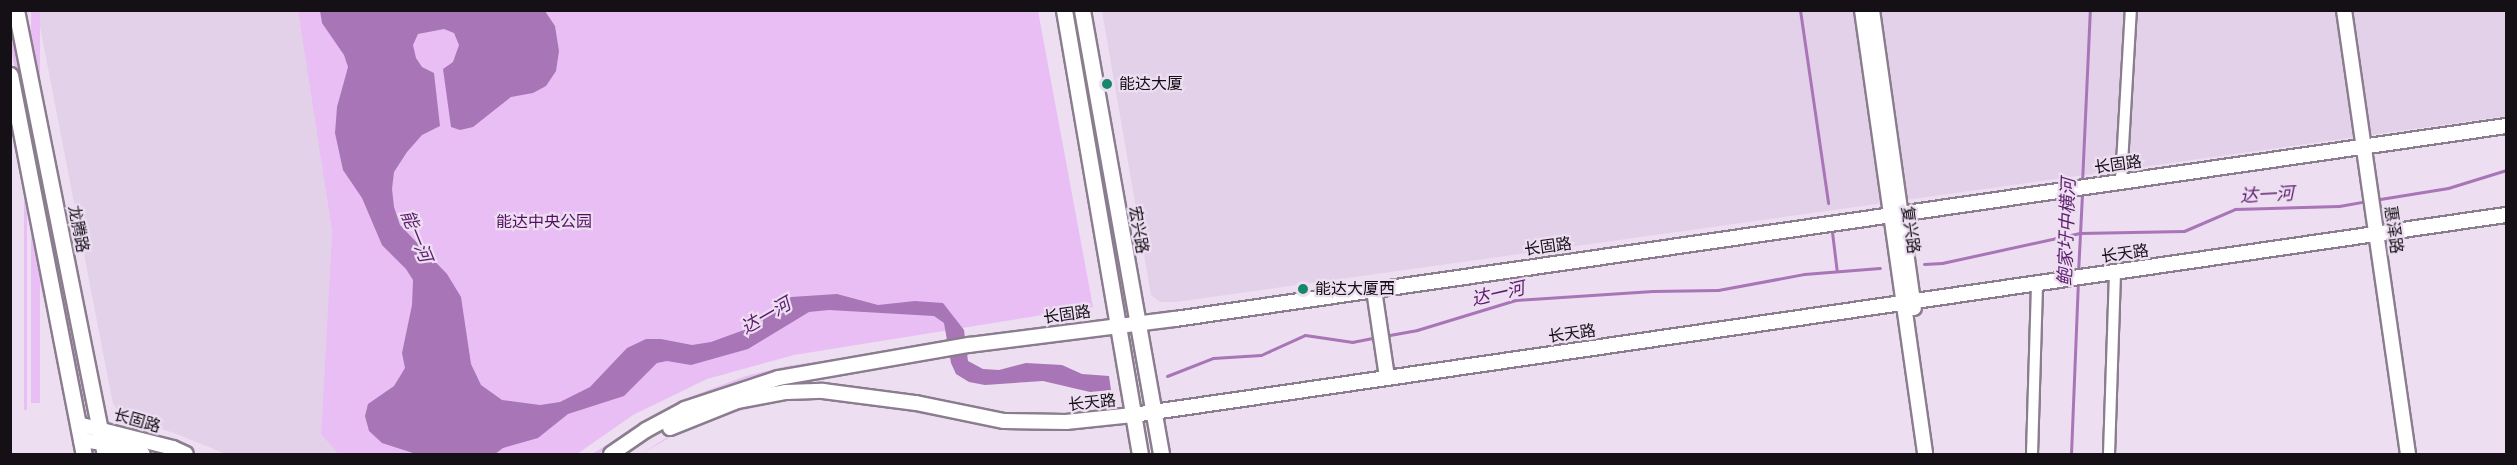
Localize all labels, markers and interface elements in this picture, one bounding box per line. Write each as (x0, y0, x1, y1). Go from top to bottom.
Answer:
place label: 能达大厦 (1119, 74, 1183, 94)
marker: 能达大厦 (1100, 77, 1114, 91)
street label: 长固路 (2093, 152, 2143, 178)
water label: 鲍家圩中横河 (2054, 178, 2080, 286)
water label: 达一河 (2239, 183, 2295, 207)
street label: 龙腾路 (64, 204, 92, 254)
street label: 宏兴路 (1124, 205, 1152, 255)
street label: 复兴路 (1897, 205, 1923, 255)
street label: 惠泽路 (2380, 205, 2406, 255)
water label: 能一河 (396, 207, 436, 265)
park label: 能达中央公园 (496, 212, 592, 232)
street label: 长固路 (1523, 234, 1573, 260)
street label: 长天路 (2100, 241, 2150, 267)
water label: 达一河 (1469, 277, 1527, 311)
place label: 能达大厦西 (1315, 279, 1395, 299)
marker: 能达大厦西 (1296, 282, 1310, 296)
water label: 达一河 (737, 293, 795, 339)
street label: 长固路 (1042, 302, 1092, 328)
street label: 长天路 (1547, 321, 1597, 347)
street label: 长天路 (1067, 391, 1117, 415)
street label: 长固路 (111, 405, 163, 437)

